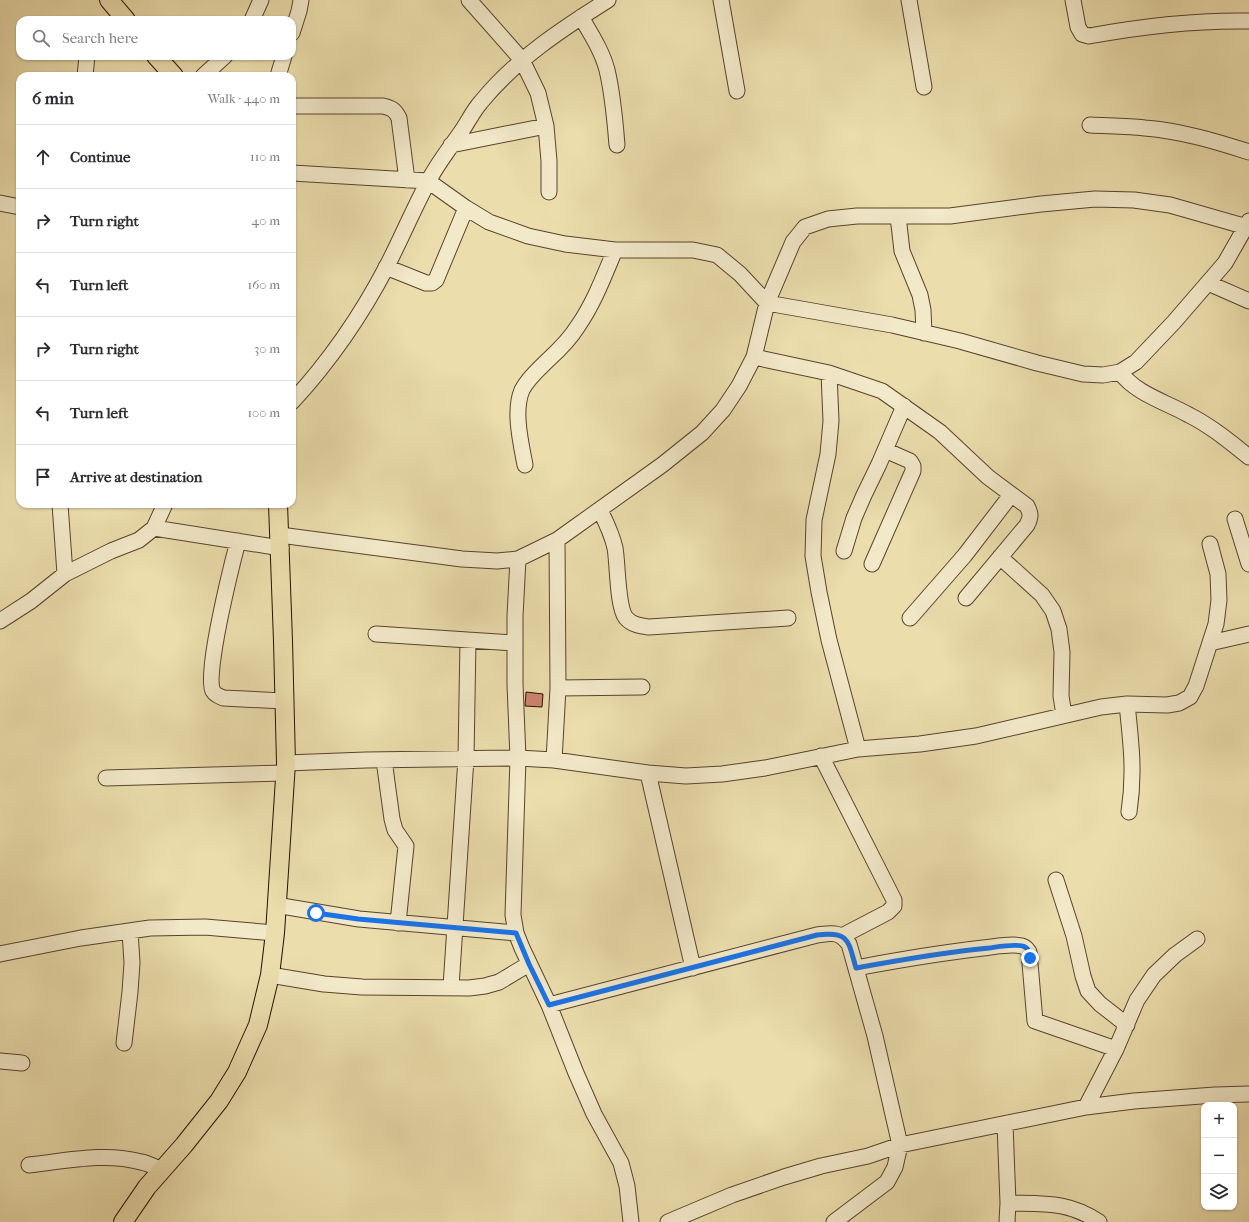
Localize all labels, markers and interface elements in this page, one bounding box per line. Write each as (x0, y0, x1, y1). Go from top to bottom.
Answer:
search box (16, 16, 296, 60)
icon: search (30, 27, 52, 49)
text: Search here (62, 29, 138, 47)
text: 6 min (32, 88, 74, 108)
text: Walk · 440 m (207, 91, 280, 106)
icon: ahead (32, 146, 54, 168)
text: Continue (70, 148, 130, 166)
text: 110 m (250, 149, 280, 164)
icon: right (32, 210, 54, 232)
text: Turn right (70, 212, 139, 230)
text: 40 m (252, 213, 280, 228)
icon: left (32, 274, 54, 296)
text: Turn left (70, 276, 128, 294)
text: 160 m (248, 277, 280, 292)
icon: right (32, 338, 54, 360)
text: Turn right (70, 340, 139, 358)
text: 30 m (254, 341, 280, 356)
icon: left (32, 402, 54, 424)
text: Turn left (70, 404, 128, 422)
text: 100 m (247, 405, 280, 420)
icon: arrive (32, 466, 54, 488)
text: Arrive at destination (70, 468, 202, 486)
route start (307, 904, 325, 922)
route end (1021, 949, 1039, 967)
map controls (1201, 1102, 1237, 1210)
button: + (1201, 1102, 1237, 1138)
button: − (1201, 1138, 1237, 1174)
button: layers (1201, 1174, 1237, 1210)

